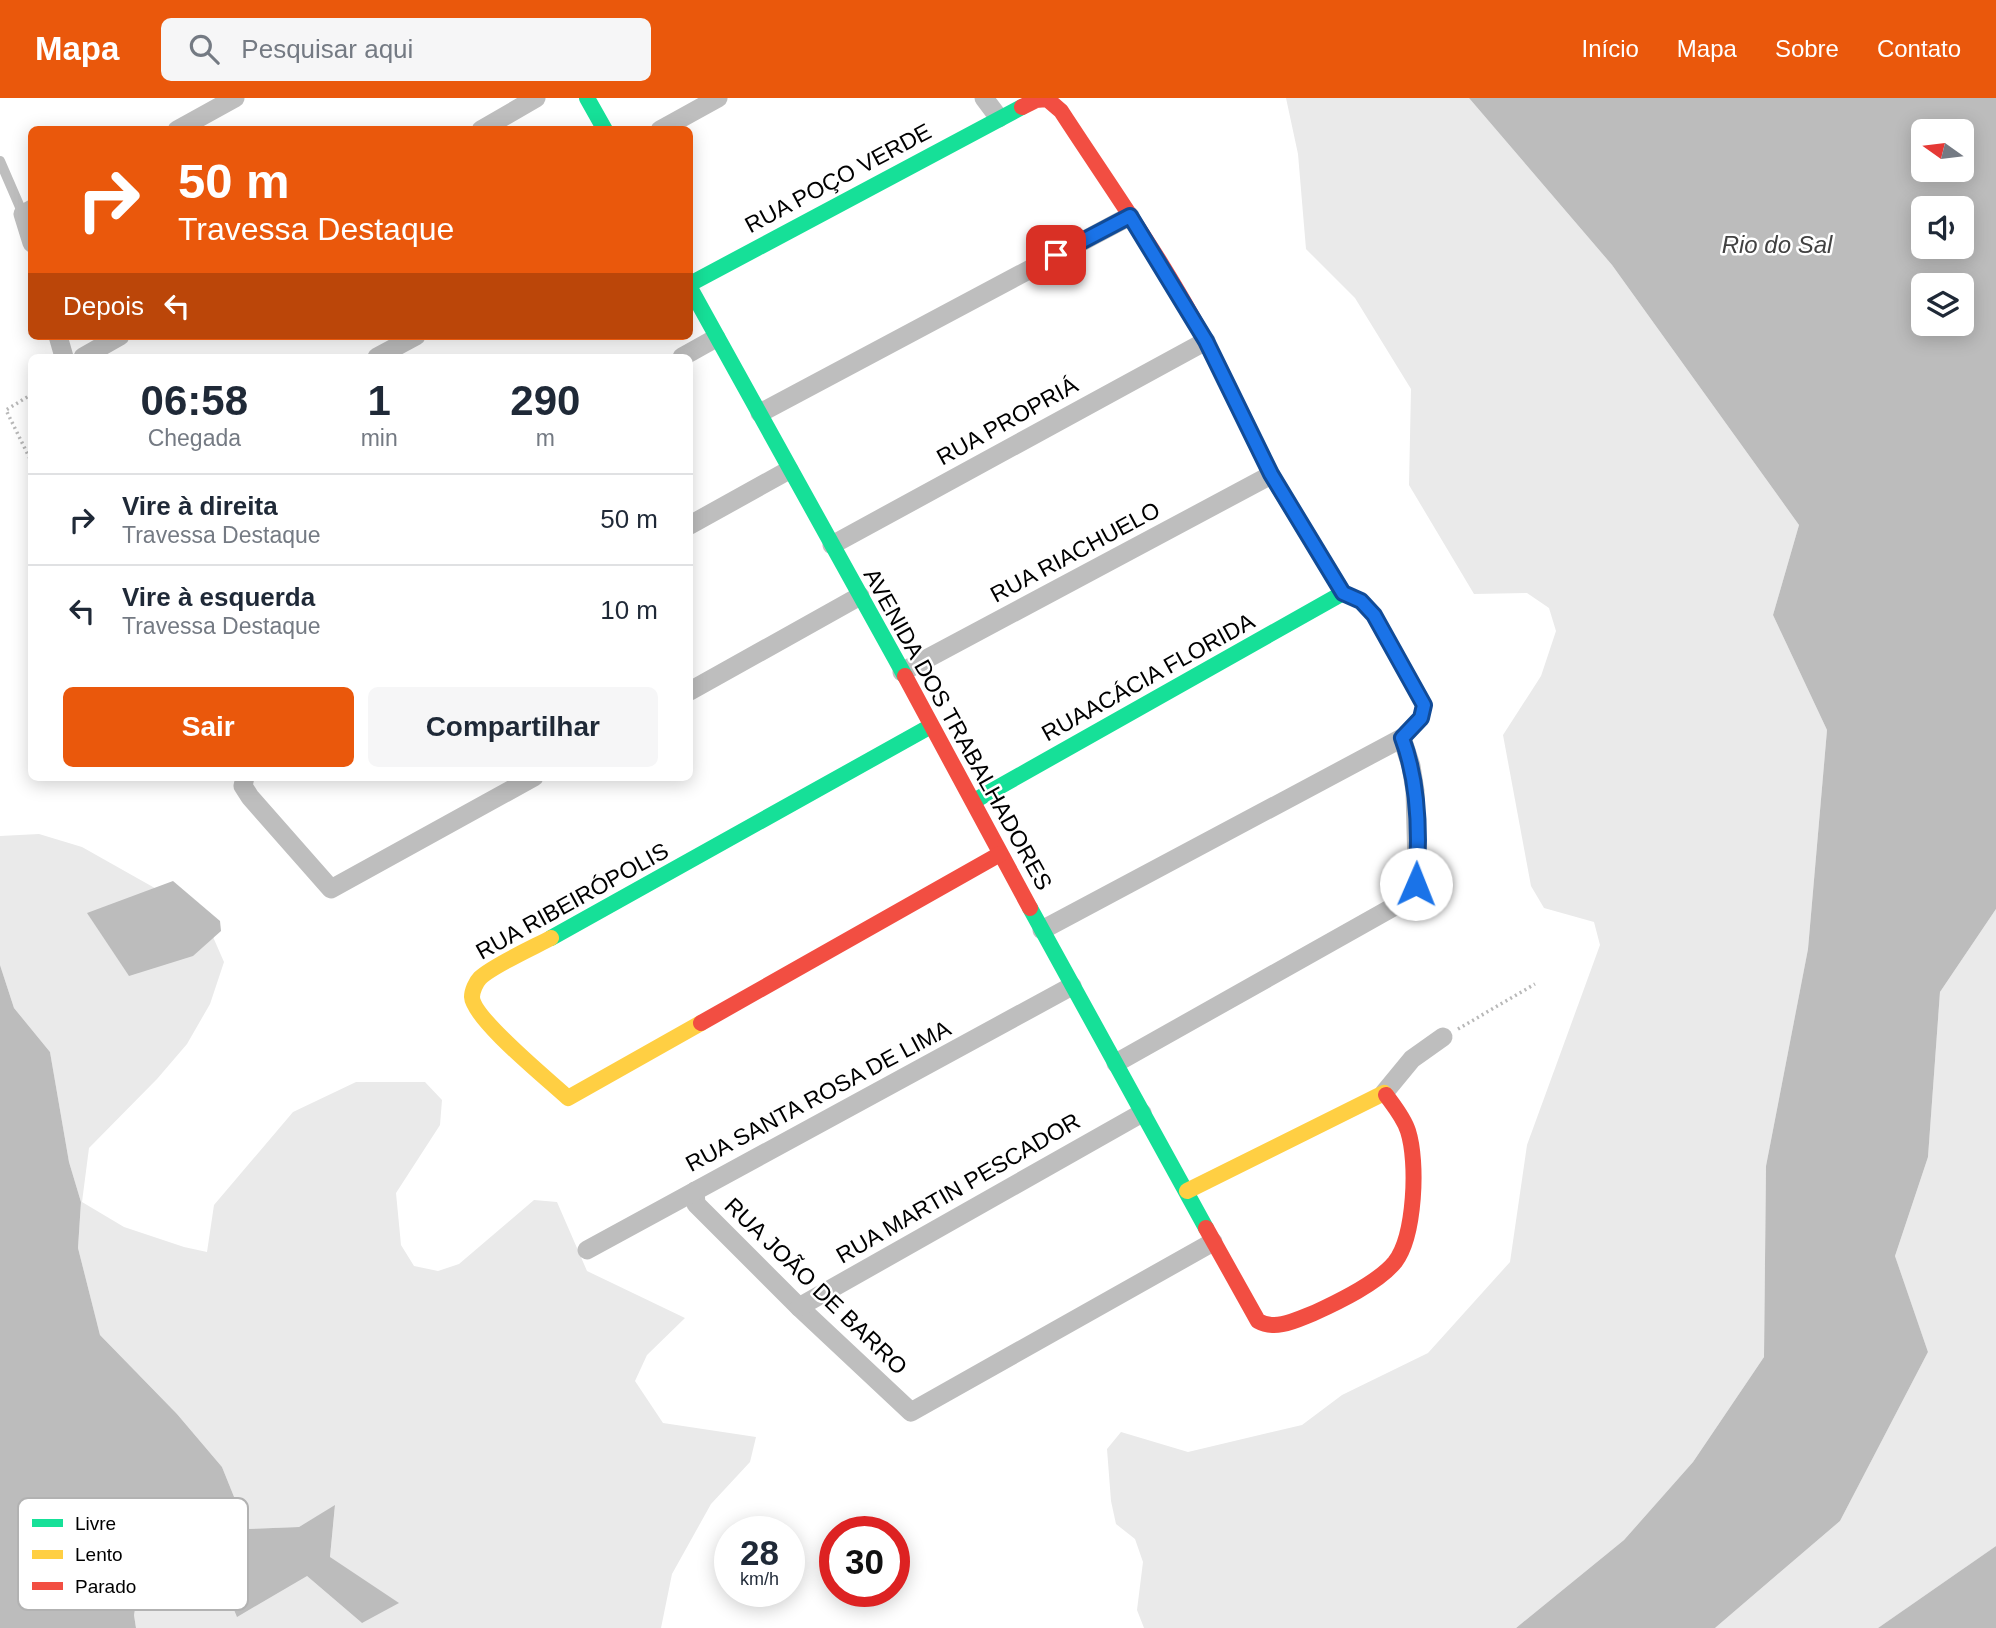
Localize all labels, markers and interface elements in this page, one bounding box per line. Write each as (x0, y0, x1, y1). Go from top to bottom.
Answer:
search box (161, 18, 651, 81)
text: Mapa (35, 30, 119, 67)
icon: search (185, 30, 223, 68)
text: Pesquisar aqui (241, 34, 413, 64)
text: Início (1581, 35, 1639, 62)
text: Mapa (1677, 35, 1737, 62)
text: Sobre (1775, 35, 1839, 62)
text: Contato (1877, 35, 1961, 62)
street label: RUA POÇO VERDE (740, 118, 936, 238)
north arrow (1911, 119, 1974, 182)
map controls (1911, 119, 1974, 336)
icon: right (63, 154, 154, 245)
text: 50 m (178, 154, 290, 208)
button: sound (1911, 196, 1974, 259)
text: Travessa Destaque (178, 211, 454, 247)
pin (1026, 225, 1086, 285)
water label: Rio do Sal (1722, 231, 1833, 258)
icon: arrive (1037, 236, 1075, 274)
button: layers (1911, 273, 1974, 336)
icon: left (158, 287, 196, 325)
text: Depois (63, 291, 144, 321)
street label: RUA PROPRIÁ (932, 371, 1083, 470)
text: 06:58 (141, 377, 248, 424)
text: 1 (367, 377, 391, 424)
text: 290 (510, 377, 580, 424)
text: Chegada (148, 425, 241, 451)
text: min (361, 425, 398, 451)
text: m (536, 425, 555, 451)
text: Vire à direita (122, 491, 278, 521)
street label: RUA RIACHUELO (986, 496, 1164, 608)
icon: right (63, 501, 101, 539)
text: 50 m (600, 504, 658, 534)
text: Travessa Destaque (122, 522, 321, 548)
street label: AVENIDA DOS TRABALHADORES (859, 564, 1057, 894)
text: Vire à esquerda (122, 582, 315, 612)
icon: left (63, 592, 101, 630)
text: 10 m (600, 595, 658, 625)
street label: RUAACÁCIA FLORIDA (1037, 607, 1259, 746)
text: Travessa Destaque (122, 613, 321, 639)
button: Sair (63, 687, 354, 767)
button: Compartilhar (368, 687, 658, 767)
street label: RUA RIBEIRÓPOLIS (471, 837, 673, 965)
position arrow (1379, 847, 1453, 921)
street label: RUA SANTA ROSA DE LIMA (681, 1015, 955, 1177)
street label: RUA MARTIN PESCADOR (832, 1108, 1084, 1268)
street label: RUA JOÃO DE BARRO (720, 1192, 912, 1380)
legend (18, 1498, 248, 1610)
text: Livre (75, 1513, 116, 1534)
speed limit sign: 30 (819, 1516, 910, 1607)
text: 28 (740, 1533, 779, 1572)
text: Lento (75, 1544, 123, 1565)
text: km/h (740, 1569, 779, 1589)
text: Parado (75, 1576, 136, 1597)

